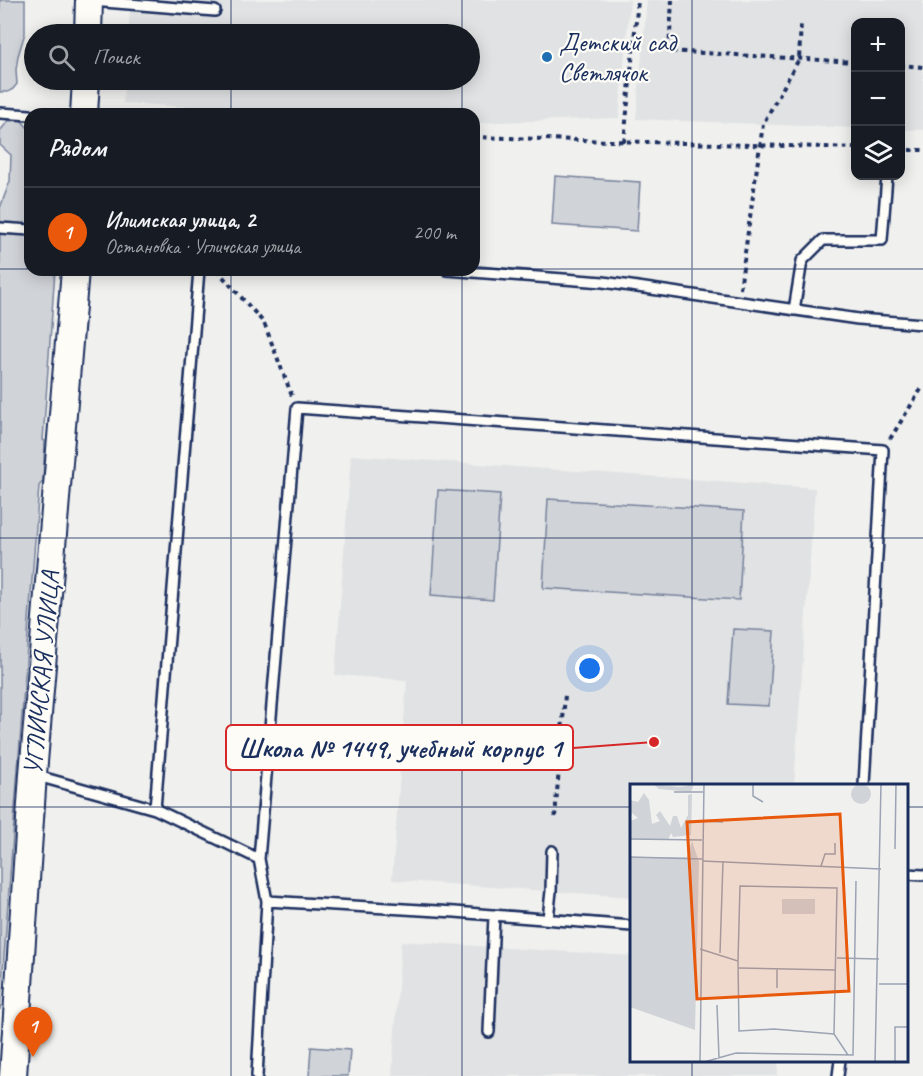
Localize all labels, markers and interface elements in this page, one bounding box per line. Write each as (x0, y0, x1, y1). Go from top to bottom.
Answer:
map controls (851, 18, 905, 180)
button: + (851, 18, 905, 72)
search box (24, 24, 480, 90)
place label: Детский сад Светлячок (559, 26, 678, 89)
icon: search (45, 41, 78, 74)
text: Поиск (93, 43, 139, 71)
marker: Детский сад Светлячок (540, 50, 554, 64)
button: − (851, 72, 905, 126)
button: layers (851, 126, 905, 180)
text: Рядом (48, 131, 106, 164)
text: Илимская улица, 2 (105, 206, 255, 234)
text: 1 (63, 220, 72, 245)
text: 200 m (413, 220, 456, 245)
text: Остановка · Угличская улица (105, 234, 301, 259)
street label: УГЛИЧСКАЯ УЛИЦА (16, 568, 67, 776)
your location (575, 654, 604, 683)
callout: Школа № 1449, учебный корпус 1 (226, 725, 573, 770)
text: Школа № 1449, учебный корпус 1 (238, 731, 565, 765)
inset map (630, 784, 908, 1061)
pin: 1 (14, 1008, 52, 1057)

